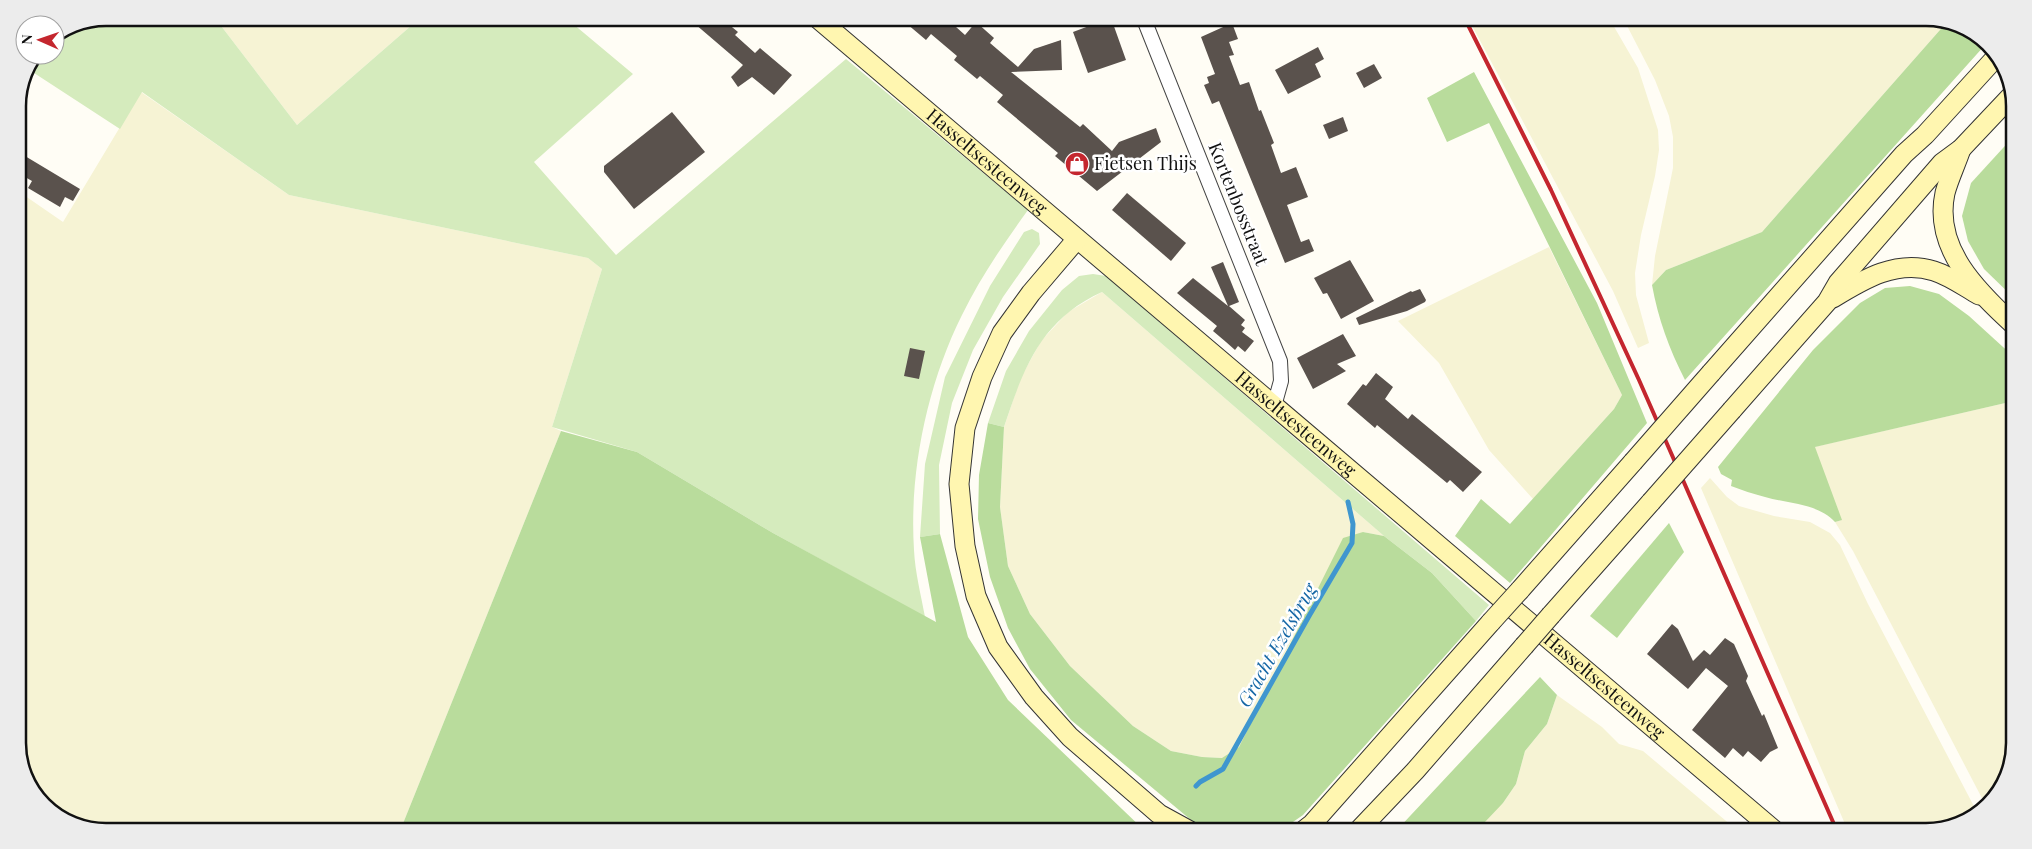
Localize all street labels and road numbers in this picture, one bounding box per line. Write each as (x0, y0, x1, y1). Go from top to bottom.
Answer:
street label: Hasseltsesteenweg (922, 103, 1053, 220)
street label: Kortenbosstraat (1203, 139, 1275, 269)
street label: Hasseltsesteenweg (1230, 365, 1362, 482)
street label: Hasseltsesteenweg (1539, 627, 1671, 744)

